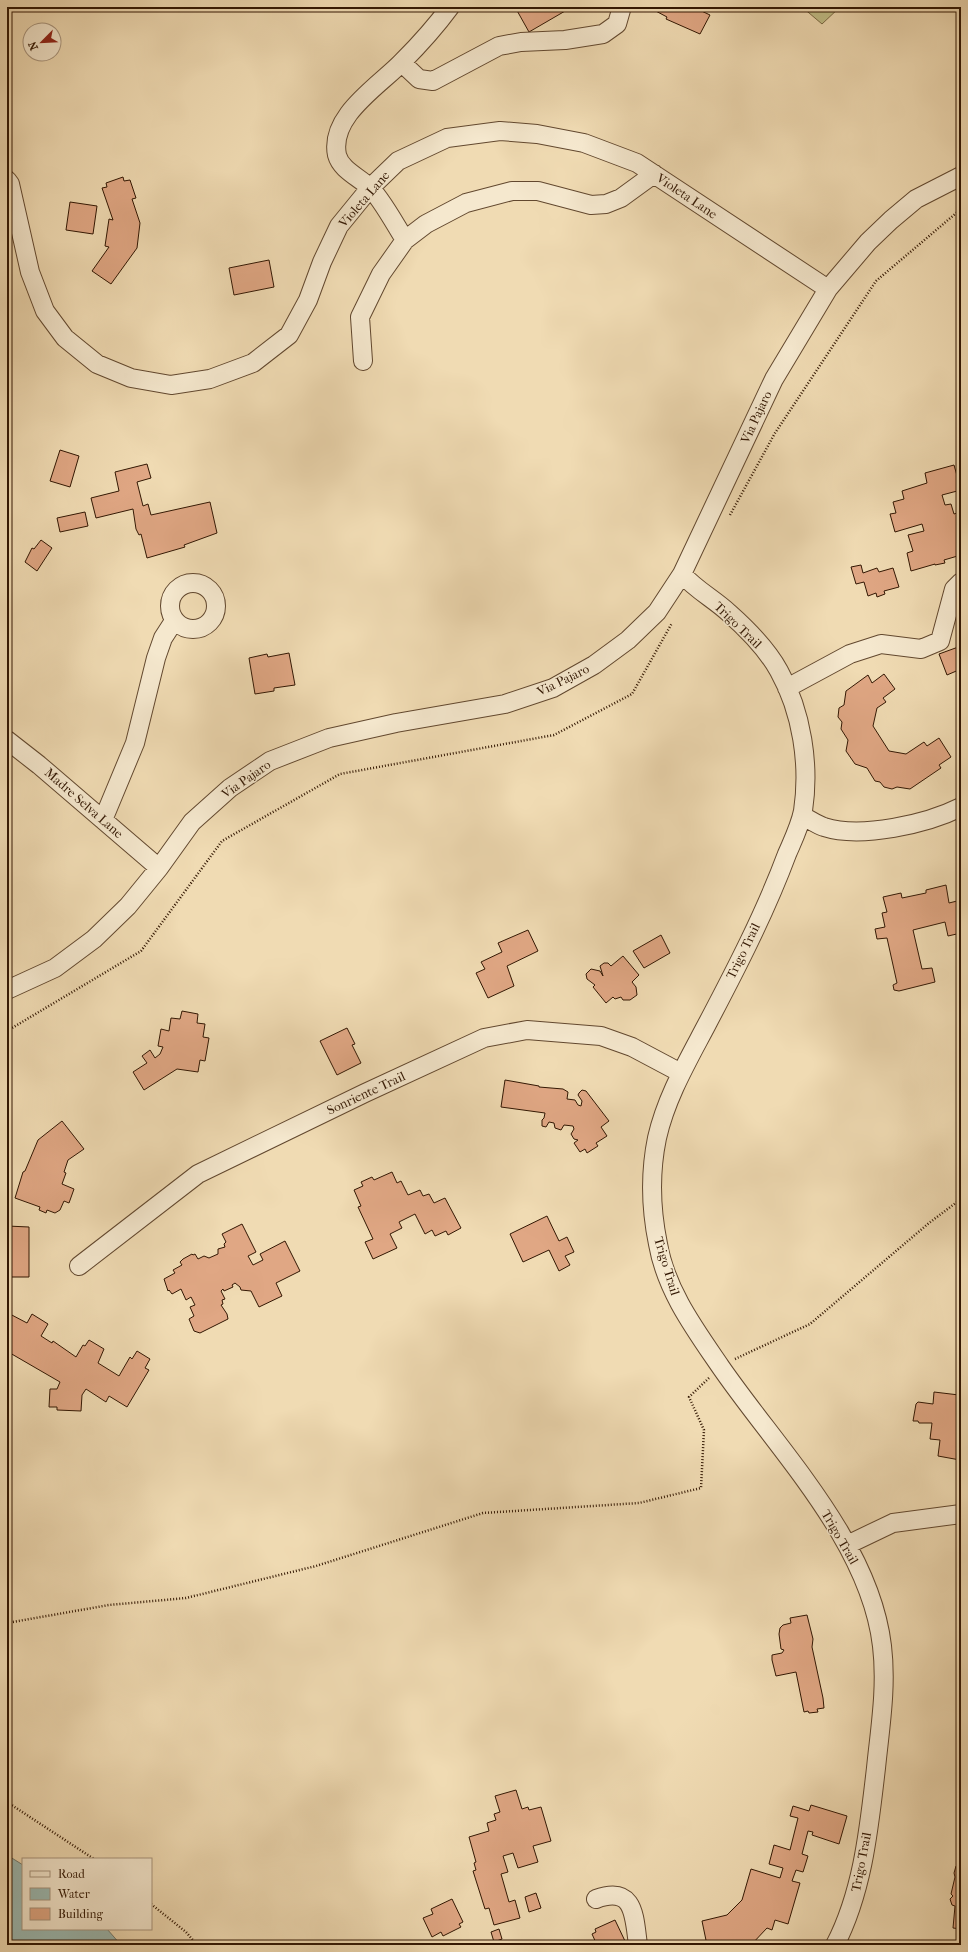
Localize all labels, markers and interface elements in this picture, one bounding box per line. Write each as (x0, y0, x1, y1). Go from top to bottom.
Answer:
north arrow (22, 22, 62, 62)
text: N (25, 39, 41, 52)
street label: Violeta Lane (335, 167, 393, 231)
street label: Violeta Lane (653, 170, 721, 222)
street label: Via Pajaro (737, 388, 775, 447)
street label: Trigo Trail (711, 599, 765, 652)
street label: Via Pajaro (534, 661, 592, 699)
street label: Via Pajaro (218, 757, 274, 802)
street label: Madre Selva Lane (42, 765, 127, 842)
street label: Trigo Trail (723, 920, 763, 981)
street label: Sonriente Trail (324, 1068, 408, 1118)
street label: Trigo Trail (651, 1235, 683, 1297)
street label: Trigo Trail (818, 1507, 862, 1567)
street label: Trigo Trail (848, 1831, 874, 1893)
legend (22, 1858, 152, 1930)
text: Road (58, 1867, 85, 1881)
text: Water (57, 1887, 91, 1901)
text: Building (58, 1907, 103, 1921)

